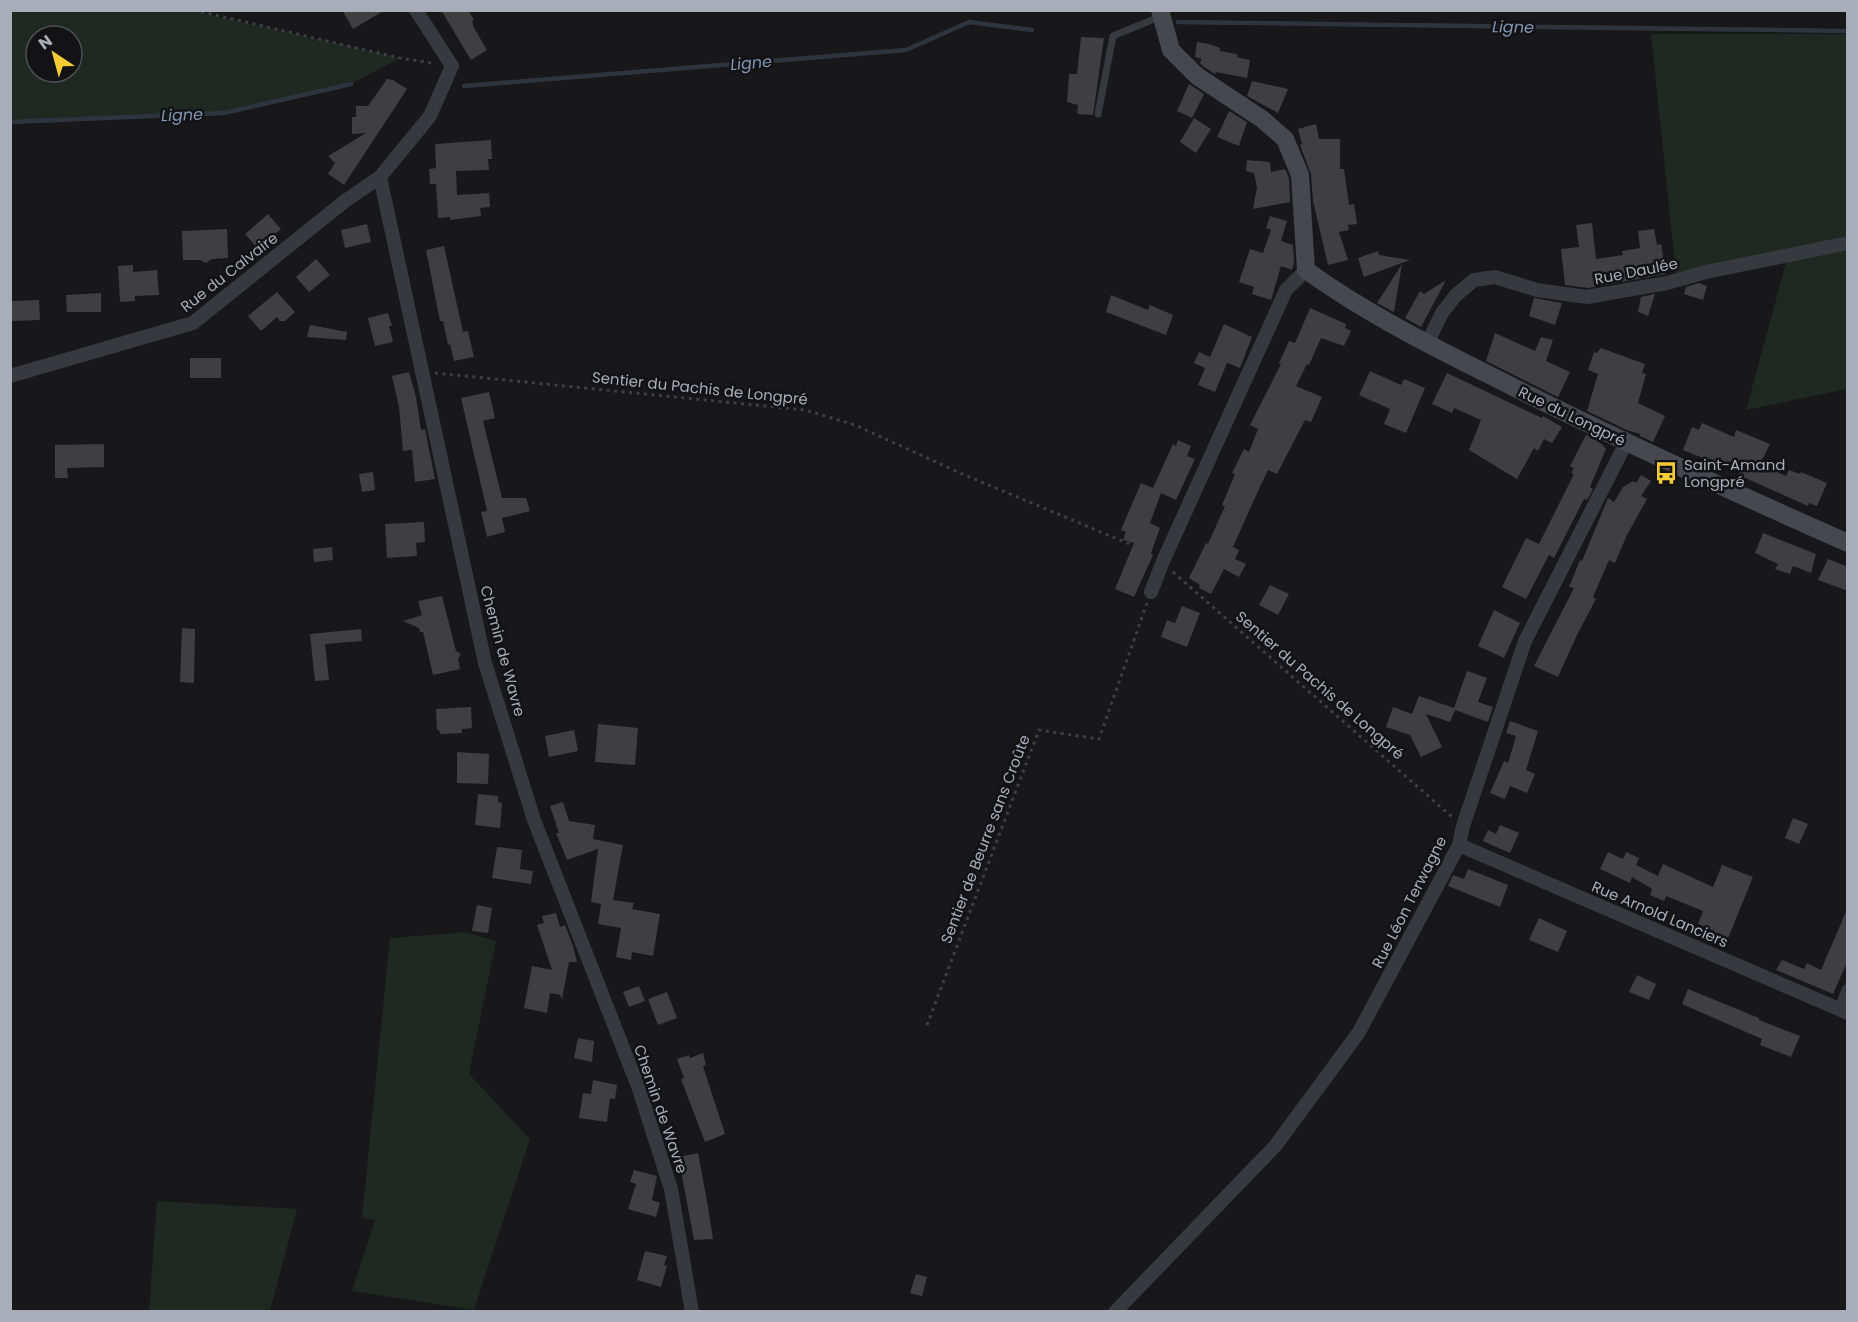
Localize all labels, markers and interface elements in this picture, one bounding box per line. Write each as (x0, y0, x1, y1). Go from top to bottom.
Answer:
water label: Ligne (1492, 15, 1534, 39)
north arrow (24, 24, 84, 84)
text: N (34, 29, 57, 55)
water label: Ligne (729, 50, 773, 76)
water label: Ligne (161, 103, 203, 127)
street label: Rue du Calvaire (176, 227, 282, 317)
street label: Rue Daulée (1592, 253, 1680, 289)
street label: Sentier du Pachis de Longpré (591, 366, 809, 410)
street label: Rue du Longpré (1515, 381, 1629, 451)
place label: Saint-Amand Longpré (1684, 454, 1785, 492)
bus stop icon: Saint-Amand Longpré (1653, 460, 1679, 486)
street label: Chemin de Wavre (475, 583, 531, 719)
street label: Sentier du Pachis de Longpré (1231, 606, 1409, 764)
street label: Sentier de Beurre sans Croûte (935, 731, 1035, 947)
street label: Rue Léon Terwagne (1367, 832, 1451, 972)
street label: Rue Arnold Lanciers (1588, 876, 1732, 952)
street label: Chemin de Wavre (629, 1042, 693, 1176)

